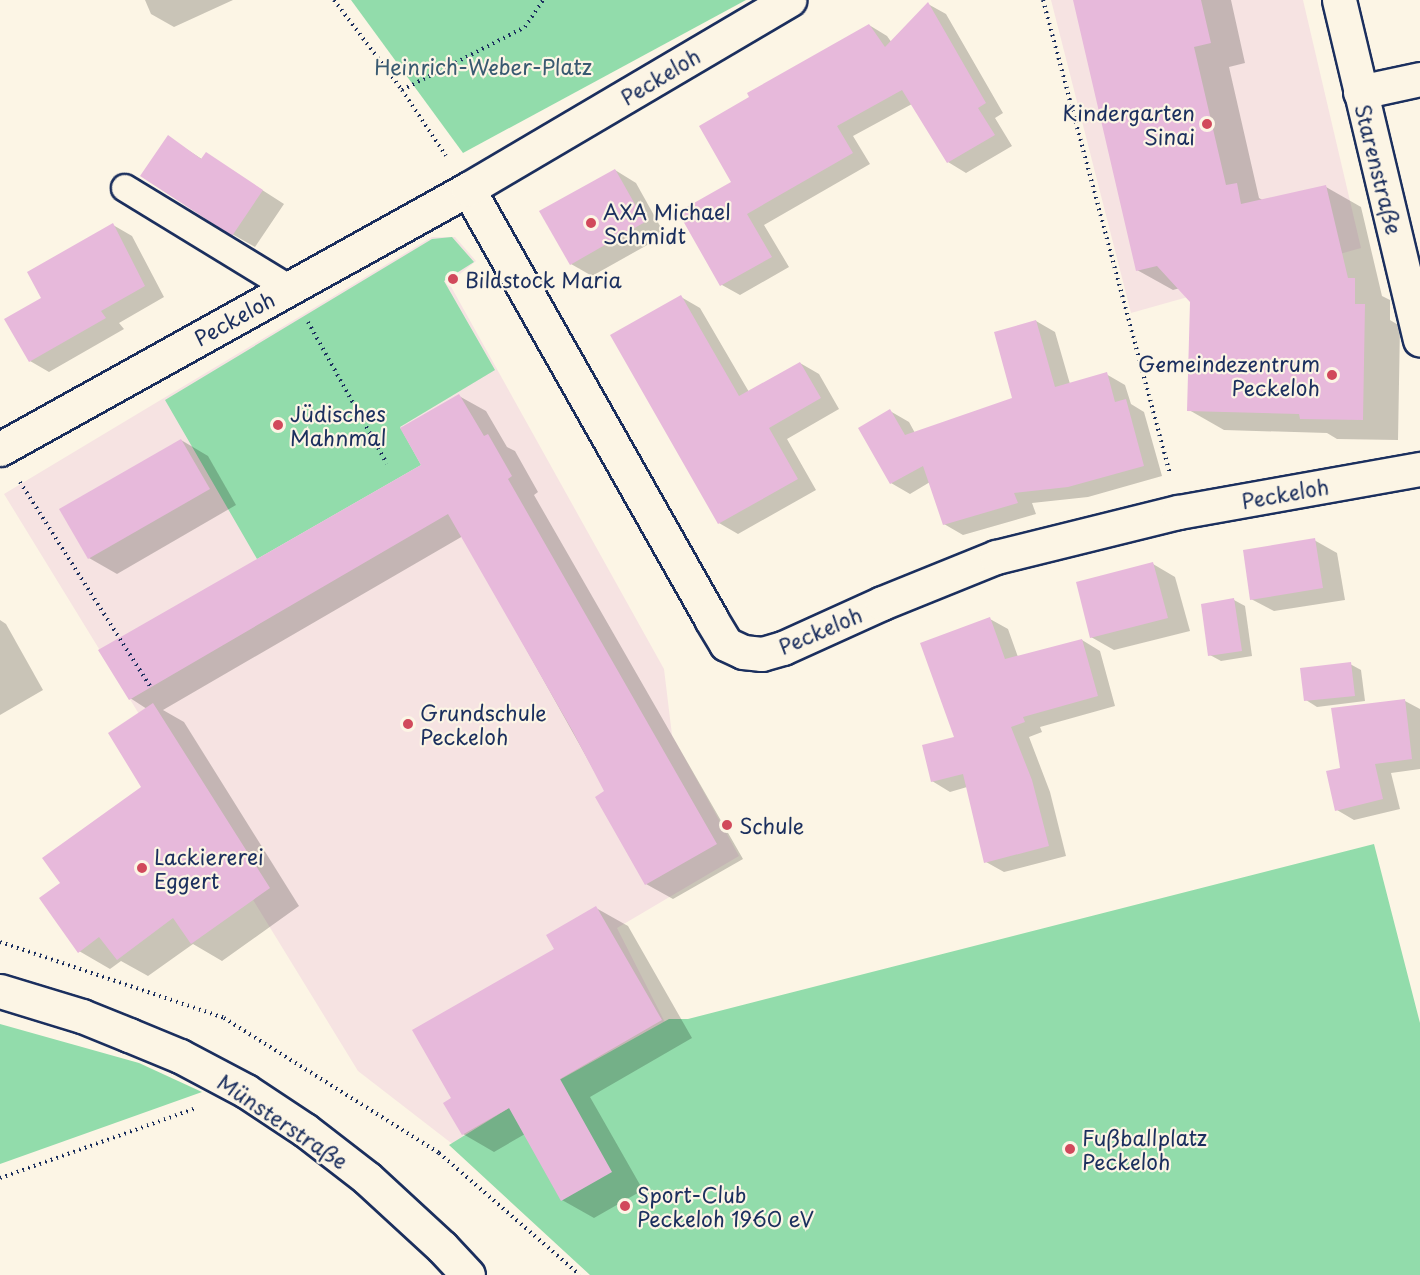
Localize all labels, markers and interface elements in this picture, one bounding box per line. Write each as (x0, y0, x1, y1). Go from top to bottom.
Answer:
street label: Peckeloh (616, 42, 704, 110)
park label: Heinrich-Weber-Platz (374, 53, 592, 79)
place label: Kindergarten Sinai (1062, 99, 1195, 149)
street label: Starenstraße (1351, 101, 1407, 237)
marker: Kindergarten Sinai (1200, 117, 1214, 131)
place label: AXA Michael Schmidt (603, 198, 732, 248)
marker: AXA Michael Schmidt (584, 216, 598, 230)
place label: Bildstock Maria (465, 266, 622, 292)
marker: Bildstock Maria (446, 272, 460, 286)
street label: Peckeloh (189, 286, 279, 350)
place label: Gemeindezentrum Peckeloh (1138, 350, 1320, 400)
marker: Gemeindezentrum Peckeloh (1325, 368, 1339, 382)
place label: Jüdisches Mahnmal (290, 400, 386, 450)
marker: Jüdisches Mahnmal (271, 418, 285, 432)
street label: Peckeloh (1239, 473, 1331, 513)
street label: Peckeloh (774, 601, 866, 659)
place label: Grundschule Peckeloh (420, 699, 547, 749)
marker: Grundschule Peckeloh (401, 717, 415, 731)
place label: Schule (739, 812, 804, 838)
marker: Schule (720, 818, 734, 832)
place label: Lackiererei Eggert (154, 843, 264, 893)
marker: Lackiererei Eggert (135, 861, 149, 875)
street label: Münsterstraße (213, 1068, 353, 1174)
place label: Fußballplatz Peckeloh (1082, 1124, 1207, 1174)
marker: Fußballplatz Peckeloh (1063, 1142, 1077, 1156)
place label: Sport-Club Peckeloh 1960 eV (637, 1181, 814, 1231)
marker: Sport-Club Peckeloh 1960 eV (618, 1199, 632, 1213)

